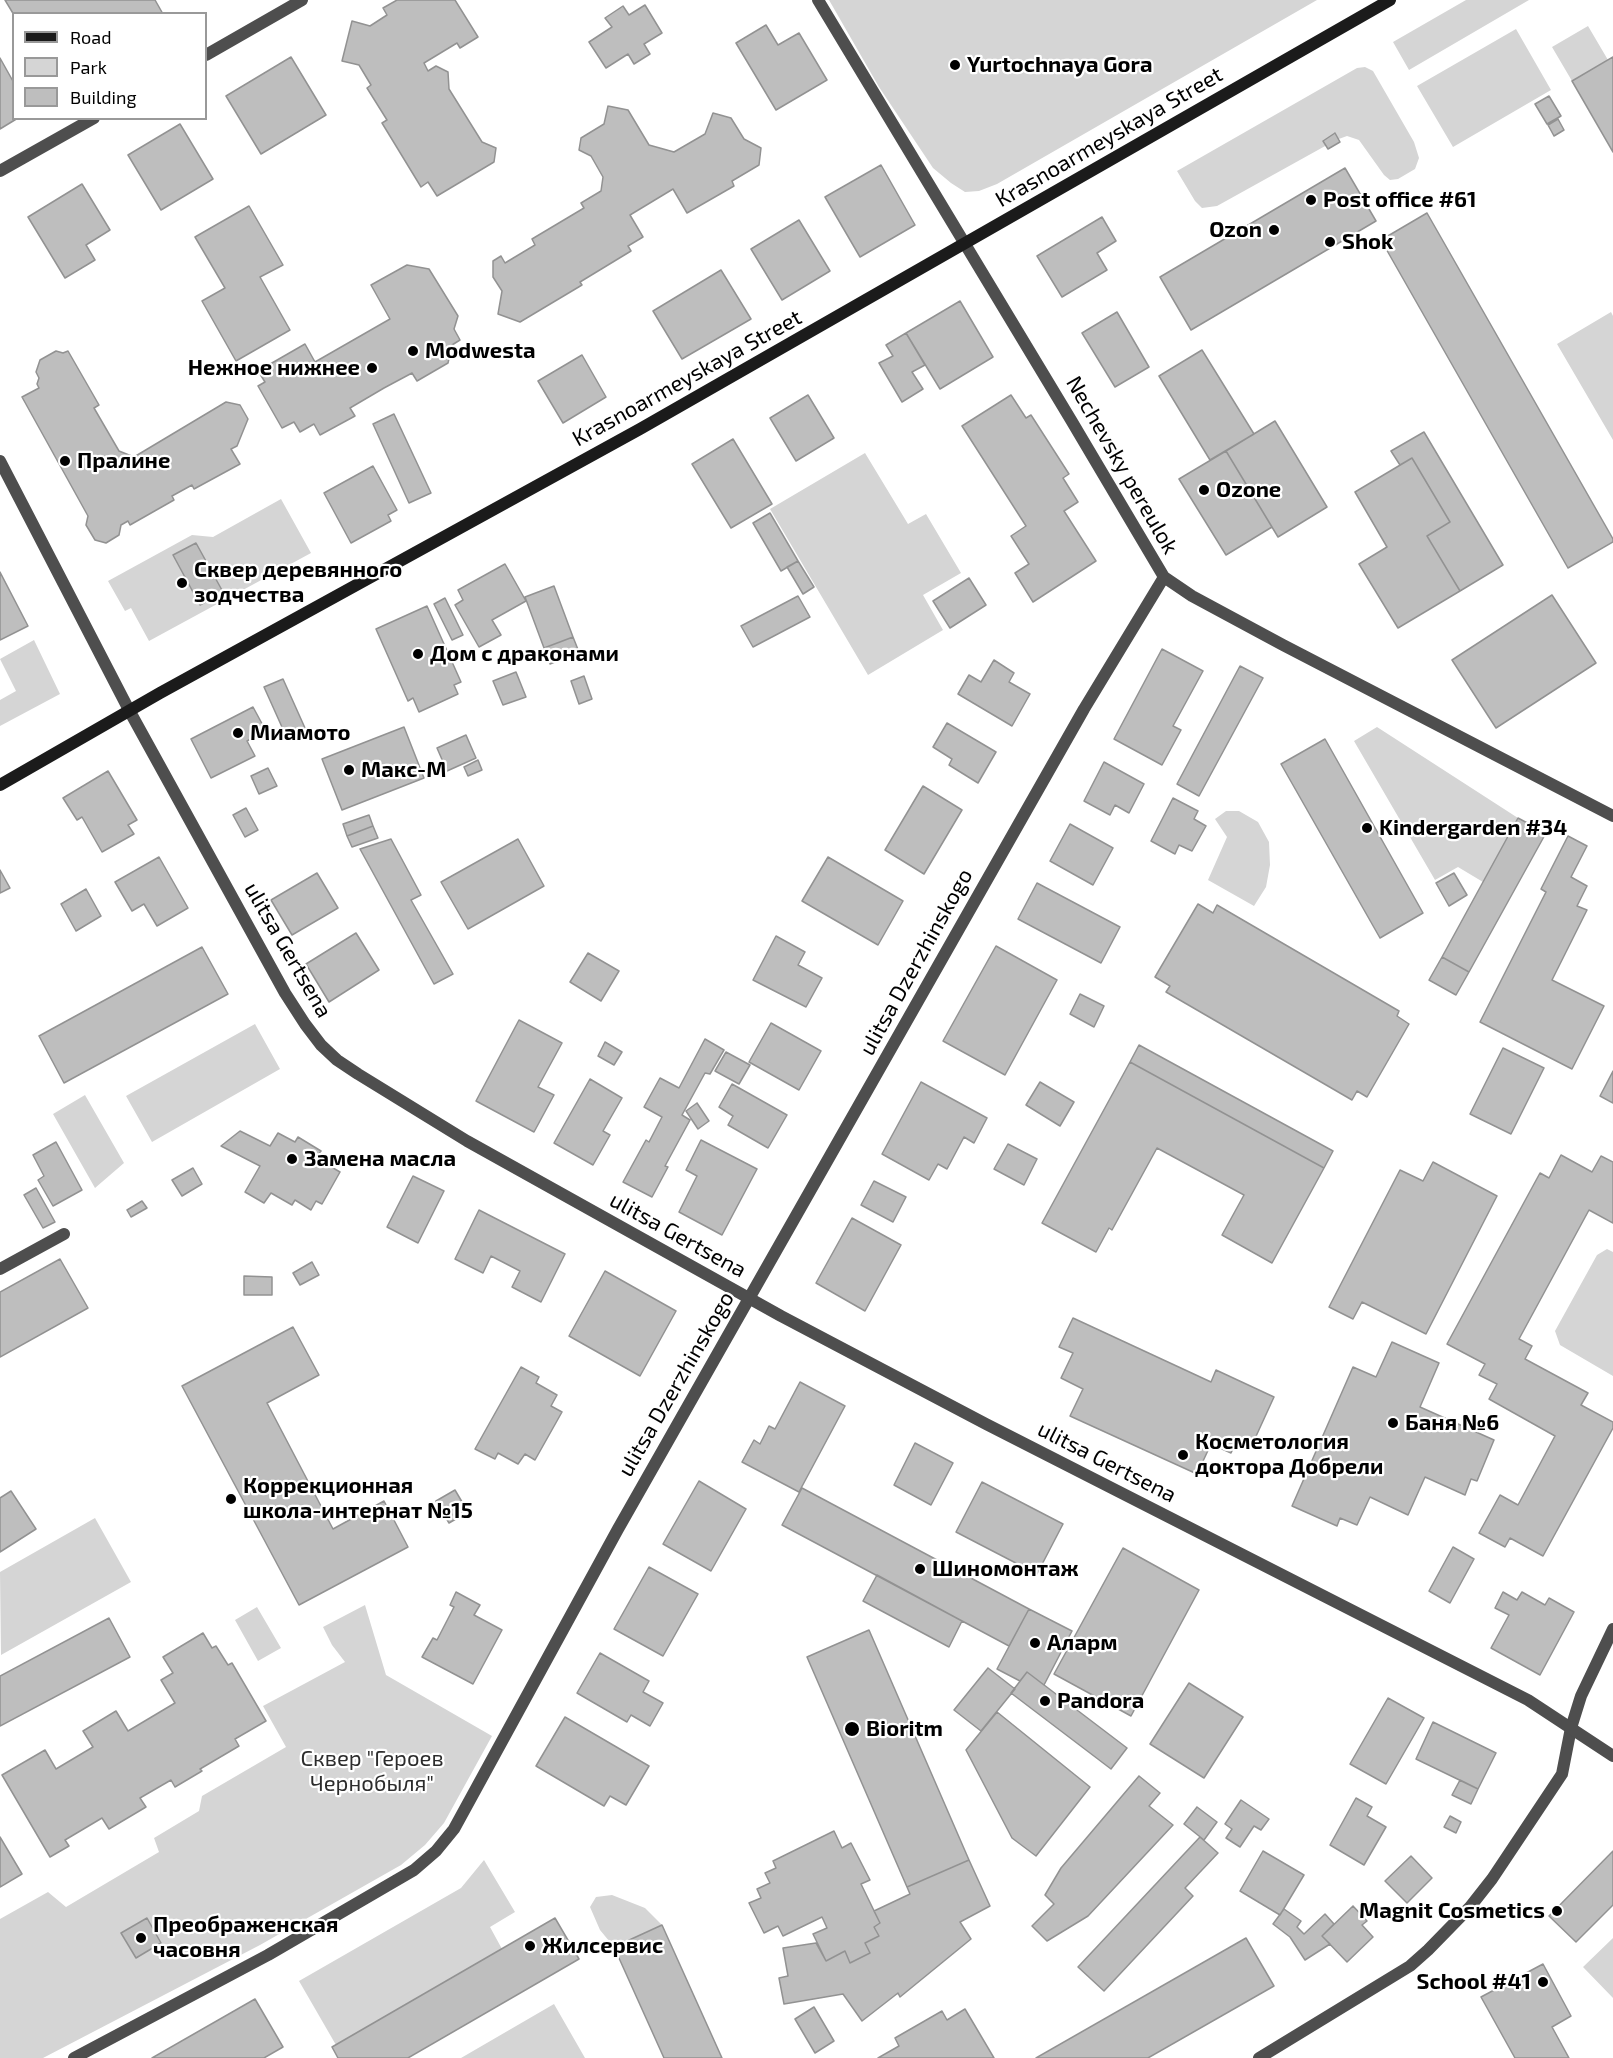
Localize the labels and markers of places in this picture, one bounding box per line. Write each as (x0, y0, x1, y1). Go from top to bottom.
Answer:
place label: Yurtochnaya Gora (967, 52, 1152, 78)
marker: Yurtochnaya Gora (948, 58, 962, 72)
place label: Post office #61 (1323, 187, 1477, 213)
marker: Post office #61 (1304, 193, 1318, 207)
place label: Ozon (1209, 217, 1262, 243)
marker: Ozon (1267, 223, 1281, 237)
place label: Shok (1342, 229, 1393, 255)
marker: Shok (1323, 235, 1337, 249)
place label: Modwesta (425, 338, 535, 364)
marker: Modwesta (406, 344, 420, 358)
place label: Нежное нижнее (188, 355, 360, 381)
marker: Нежное нижнее (365, 361, 379, 375)
place label: Пралине (77, 448, 170, 474)
marker: Пралине (58, 454, 72, 468)
place label: Ozone (1216, 477, 1281, 503)
marker: Ozone (1197, 483, 1211, 497)
place label: Сквер деревянного зодчества (194, 557, 402, 608)
marker: Сквер деревянного зодчества (175, 576, 189, 590)
place label: Дом с драконами (430, 641, 619, 667)
marker: Дом с драконами (411, 647, 425, 661)
place label: Миамото (250, 720, 351, 746)
marker: Миамото (231, 726, 245, 740)
place label: Макс-М (361, 757, 446, 783)
marker: Макс-М (342, 763, 356, 777)
place label: Kindergarden #34 (1379, 815, 1567, 841)
marker: Kindergarden #34 (1360, 821, 1374, 835)
place label: Замена масла (304, 1146, 456, 1172)
marker: Замена масла (285, 1152, 299, 1166)
place label: Баня №6 (1405, 1410, 1499, 1436)
marker: Баня №6 (1386, 1416, 1400, 1430)
place label: Косметология доктора Добрели (1195, 1429, 1384, 1480)
marker: Косметология доктора Добрели (1176, 1448, 1190, 1462)
place label: Коррекционная школа-интернат №15 (243, 1473, 473, 1524)
marker: Коррекционная школа-интернат №15 (224, 1492, 238, 1506)
place label: Шиномонтаж (932, 1556, 1079, 1582)
marker: Шиномонтаж (913, 1562, 927, 1576)
place label: Аларм (1047, 1630, 1118, 1656)
marker: Аларм (1028, 1636, 1042, 1650)
place label: Pandora (1057, 1688, 1144, 1714)
marker: Pandora (1038, 1694, 1052, 1708)
place label: Bioritm (866, 1716, 943, 1742)
marker: Bioritm (843, 1720, 861, 1738)
place label: Magnit Cosmetics (1359, 1898, 1545, 1924)
marker: Magnit Cosmetics (1550, 1904, 1564, 1918)
place label: Преображенская часовня (153, 1912, 338, 1964)
marker: Преображенская часовня (134, 1931, 148, 1945)
place label: Жилсервис (542, 1933, 663, 1959)
marker: Жилсервис (523, 1939, 537, 1953)
place label: School #41 (1417, 1969, 1531, 1995)
marker: School #41 (1536, 1975, 1550, 1989)

